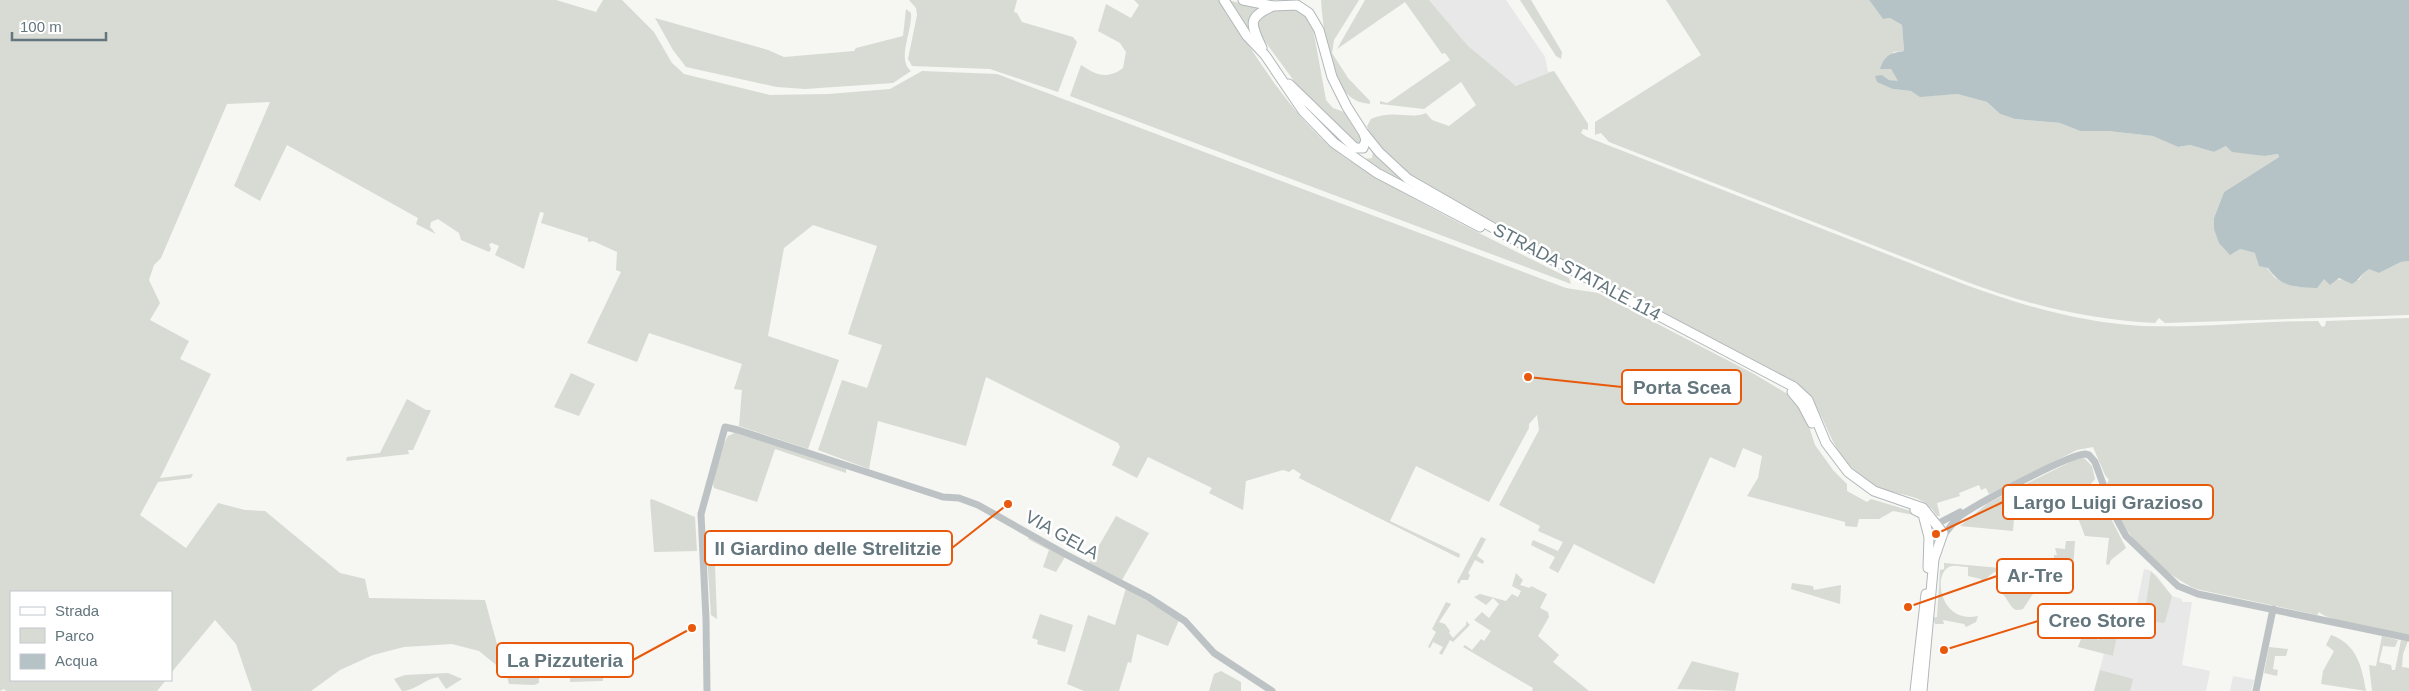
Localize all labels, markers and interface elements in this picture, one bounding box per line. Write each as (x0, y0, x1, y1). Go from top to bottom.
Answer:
scale bar (12, 10, 106, 42)
text: 100 m (20, 18, 62, 35)
street label: STRADA STATALE 114 (1490, 219, 1664, 325)
callout: Porta Scea (1622, 370, 1741, 404)
text: Porta Scea (1633, 377, 1732, 398)
callout: Largo Luigi Grazioso (2003, 485, 2213, 519)
text: Largo Luigi Grazioso (2013, 492, 2203, 513)
street label: VIA GELA (1022, 507, 1102, 563)
callout: Il Giardino delle Strelitzie (705, 531, 952, 565)
text: Il Giardino delle Strelitzie (715, 538, 942, 559)
callout: Ar-Tre (1997, 559, 2073, 593)
text: Ar-Tre (2007, 565, 2063, 586)
legend (10, 591, 172, 681)
text: Strada (55, 602, 100, 619)
callout: Creo Store (2038, 604, 2155, 638)
text: Creo Store (2048, 610, 2146, 631)
text: Parco (55, 627, 94, 644)
callout: La Pizzuteria (497, 643, 633, 677)
text: La Pizzuteria (507, 650, 623, 671)
text: Acqua (55, 652, 98, 669)

